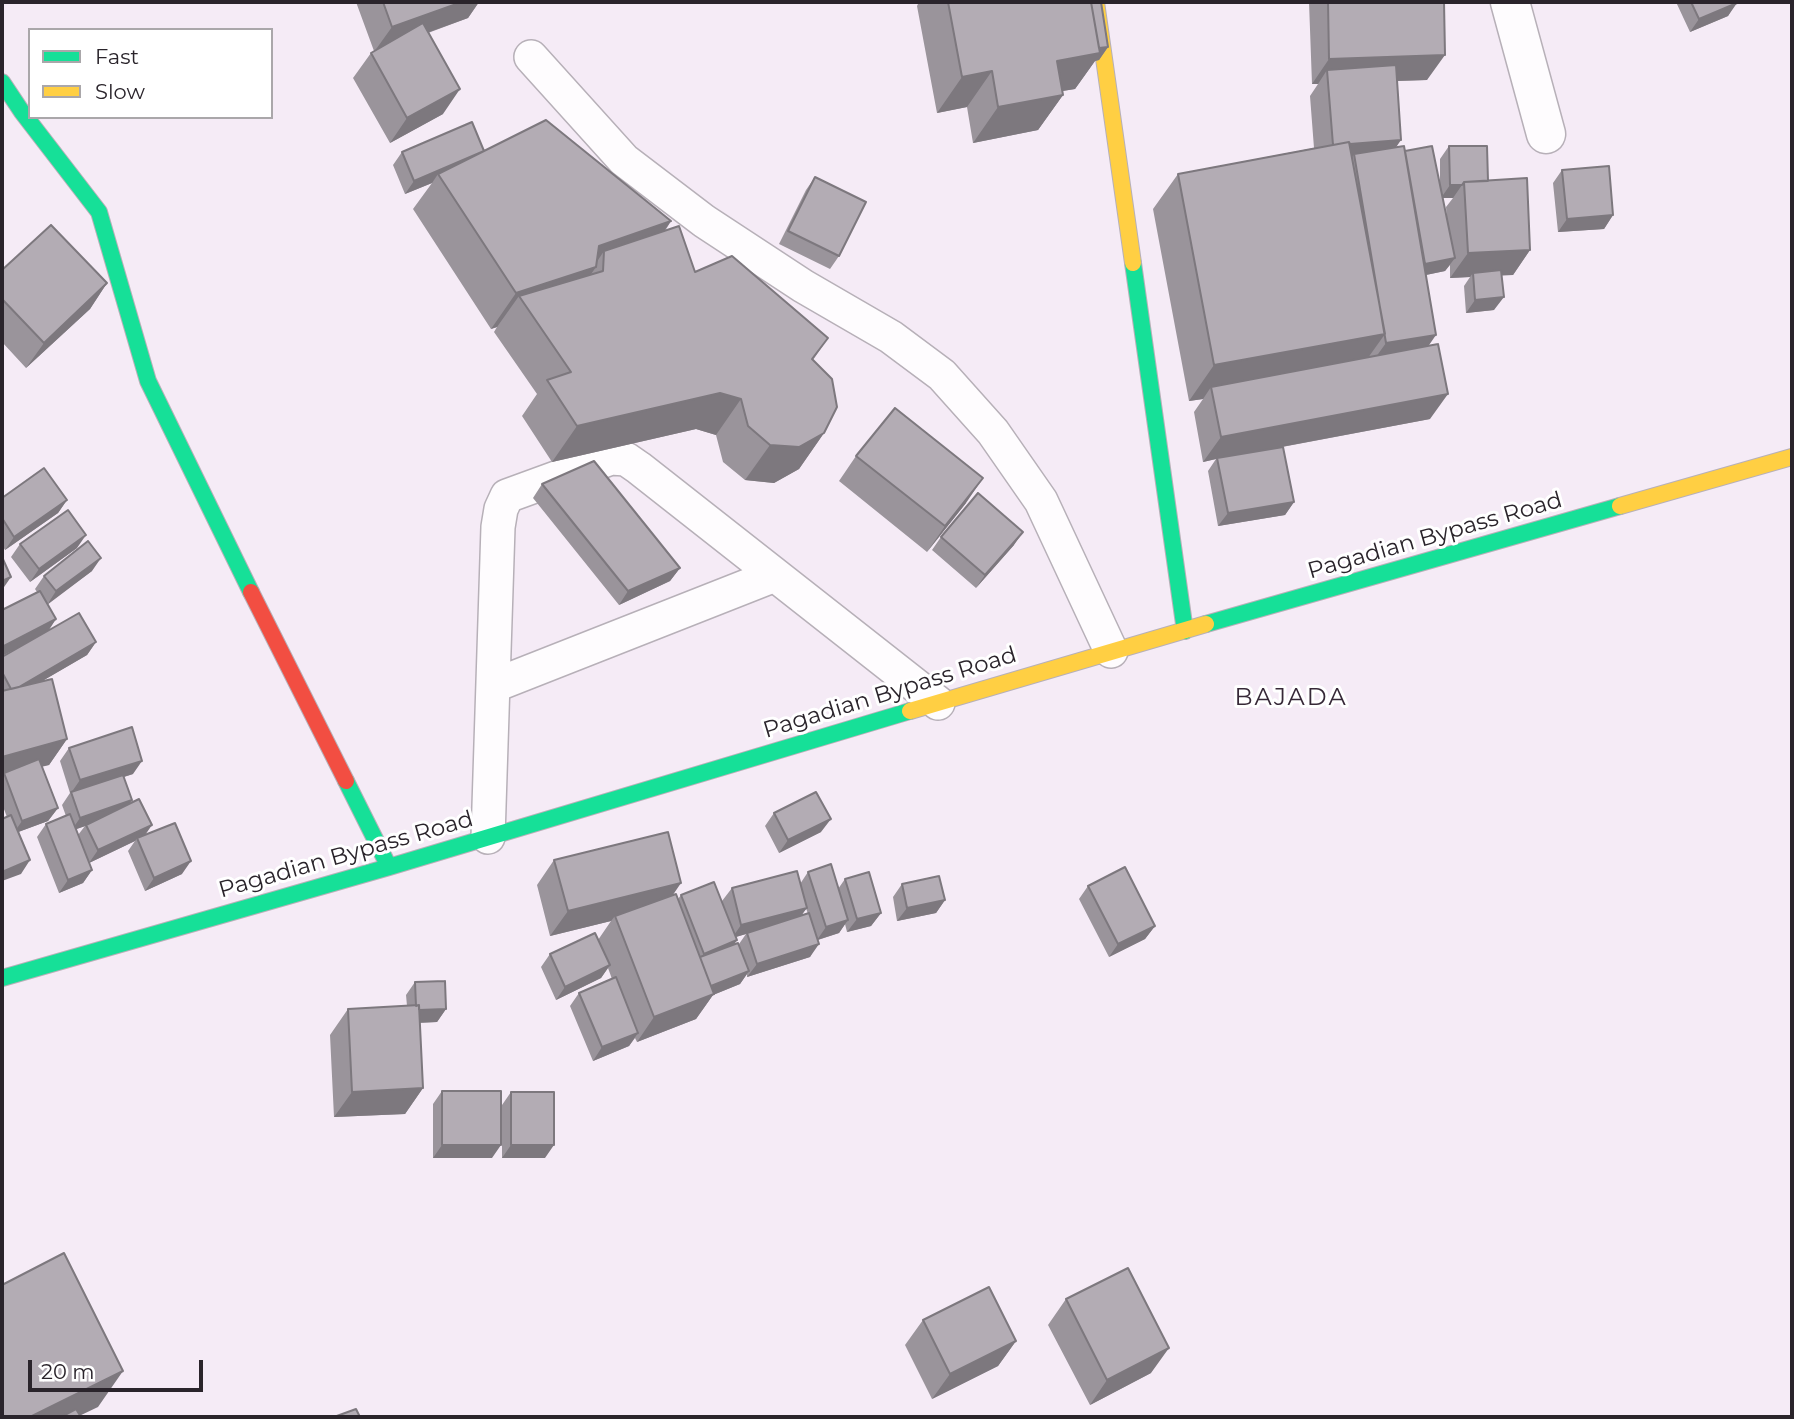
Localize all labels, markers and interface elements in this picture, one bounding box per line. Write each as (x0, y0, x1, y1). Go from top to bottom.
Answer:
legend (28, 28, 273, 119)
text: Fast (95, 44, 139, 69)
text: Slow (95, 79, 145, 104)
street label: Pagadian Bypass Road (1305, 486, 1565, 586)
street label: Pagadian Bypass Road (760, 641, 1020, 745)
district label: BAJADA (1235, 684, 1347, 712)
street label: Pagadian Bypass Road (216, 805, 476, 905)
scale bar (32, 1346, 206, 1390)
text: 20 m (41, 1359, 95, 1384)

